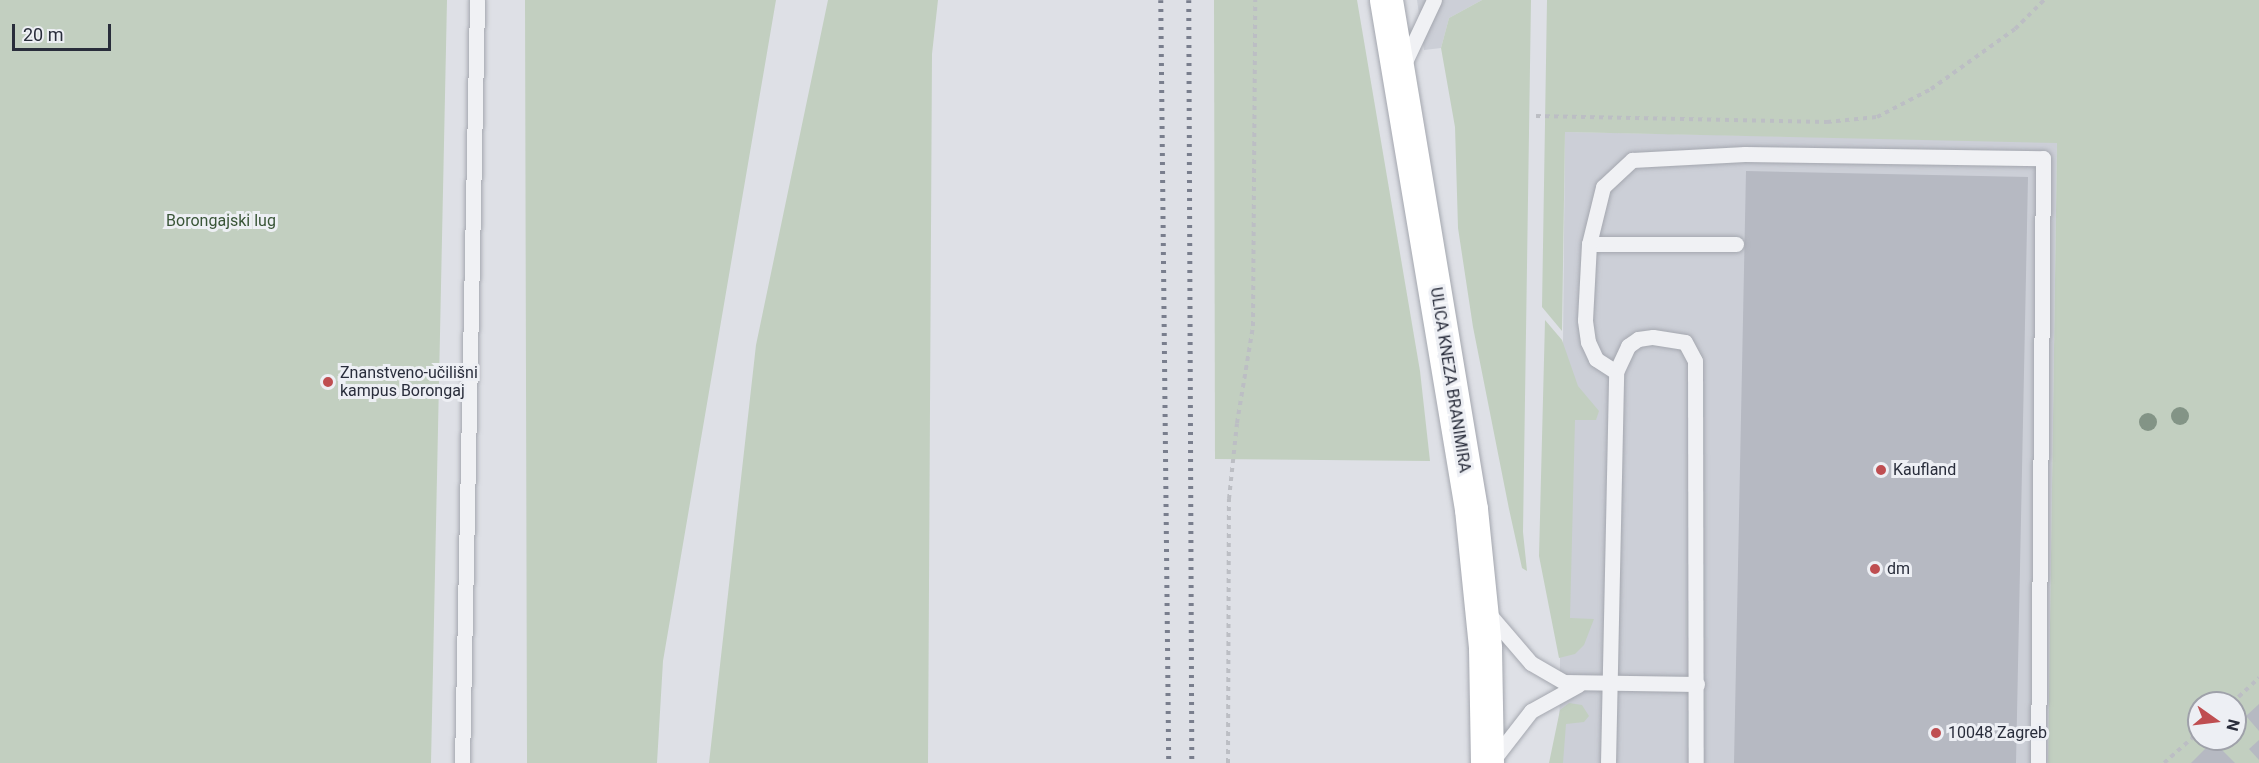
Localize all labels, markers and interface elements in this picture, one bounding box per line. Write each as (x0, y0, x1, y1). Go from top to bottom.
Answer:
scale bar (15, 12, 114, 50)
text: 20 m (23, 24, 63, 45)
park label: Borongajski lug (166, 211, 276, 231)
street label: ULICA KNEZA BRANIMIRA (1426, 286, 1474, 474)
place label: Znanstveno-učilišni kampus Borongaj (340, 363, 478, 401)
marker: Znanstveno-učilišni kampus Borongaj (321, 375, 335, 389)
place label: Kaufland (1893, 460, 1956, 480)
marker: Kaufland (1874, 463, 1888, 477)
place label: dm (1887, 559, 1910, 579)
marker: dm (1868, 562, 1882, 576)
north arrow (2187, 691, 2247, 751)
text: N (2222, 717, 2244, 733)
place label: 10048 Zagreb (1948, 723, 2047, 743)
marker: 10048 Zagreb (1929, 726, 1943, 740)

